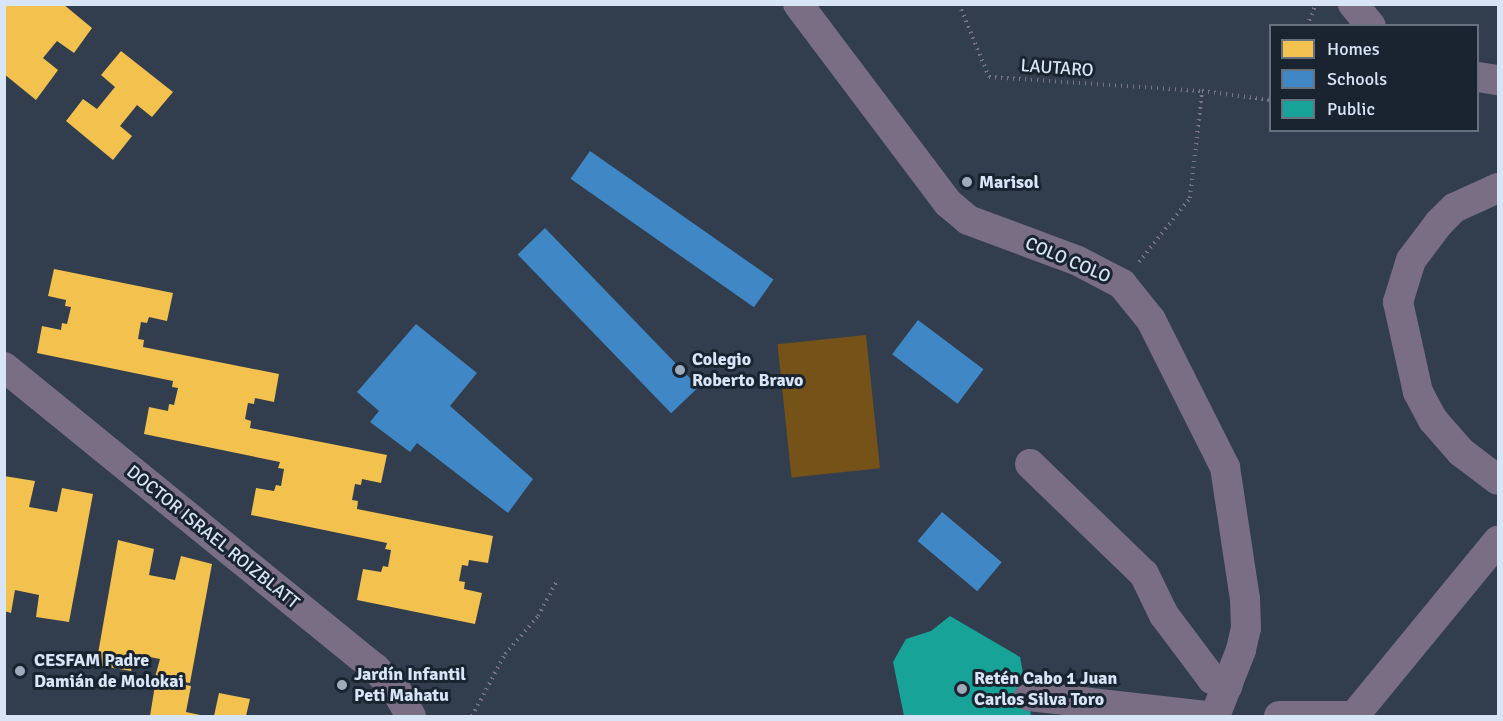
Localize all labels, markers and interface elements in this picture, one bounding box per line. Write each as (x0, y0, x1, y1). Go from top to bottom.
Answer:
legend (1269, 24, 1479, 132)
text: Homes (1327, 38, 1380, 60)
street label: LAUTARO (1020, 55, 1094, 81)
text: Schools (1327, 68, 1387, 90)
text: Public (1327, 98, 1375, 120)
place label: Marisol (979, 171, 1039, 193)
marker: Marisol (960, 175, 974, 189)
street label: COLO COLO (1022, 232, 1114, 288)
place label: Colegio Roberto Bravo (692, 349, 803, 392)
marker: Colegio Roberto Bravo (673, 363, 687, 377)
street label: DOCTOR ISRAEL ROIZBLATT (122, 461, 304, 613)
place label: CESFAM Padre Damián de Molokai (34, 650, 184, 692)
marker: CESFAM Padre Damián de Molokai (11, 662, 29, 680)
place label: Jardín Infantil Peti Mahatu (354, 664, 466, 706)
place label: Retén Cabo 1 Juan Carlos Silva Toro (974, 668, 1117, 710)
marker: Jardín Infantil Peti Mahatu (335, 678, 349, 692)
marker: Retén Cabo 1 Juan Carlos Silva Toro (955, 682, 969, 696)

